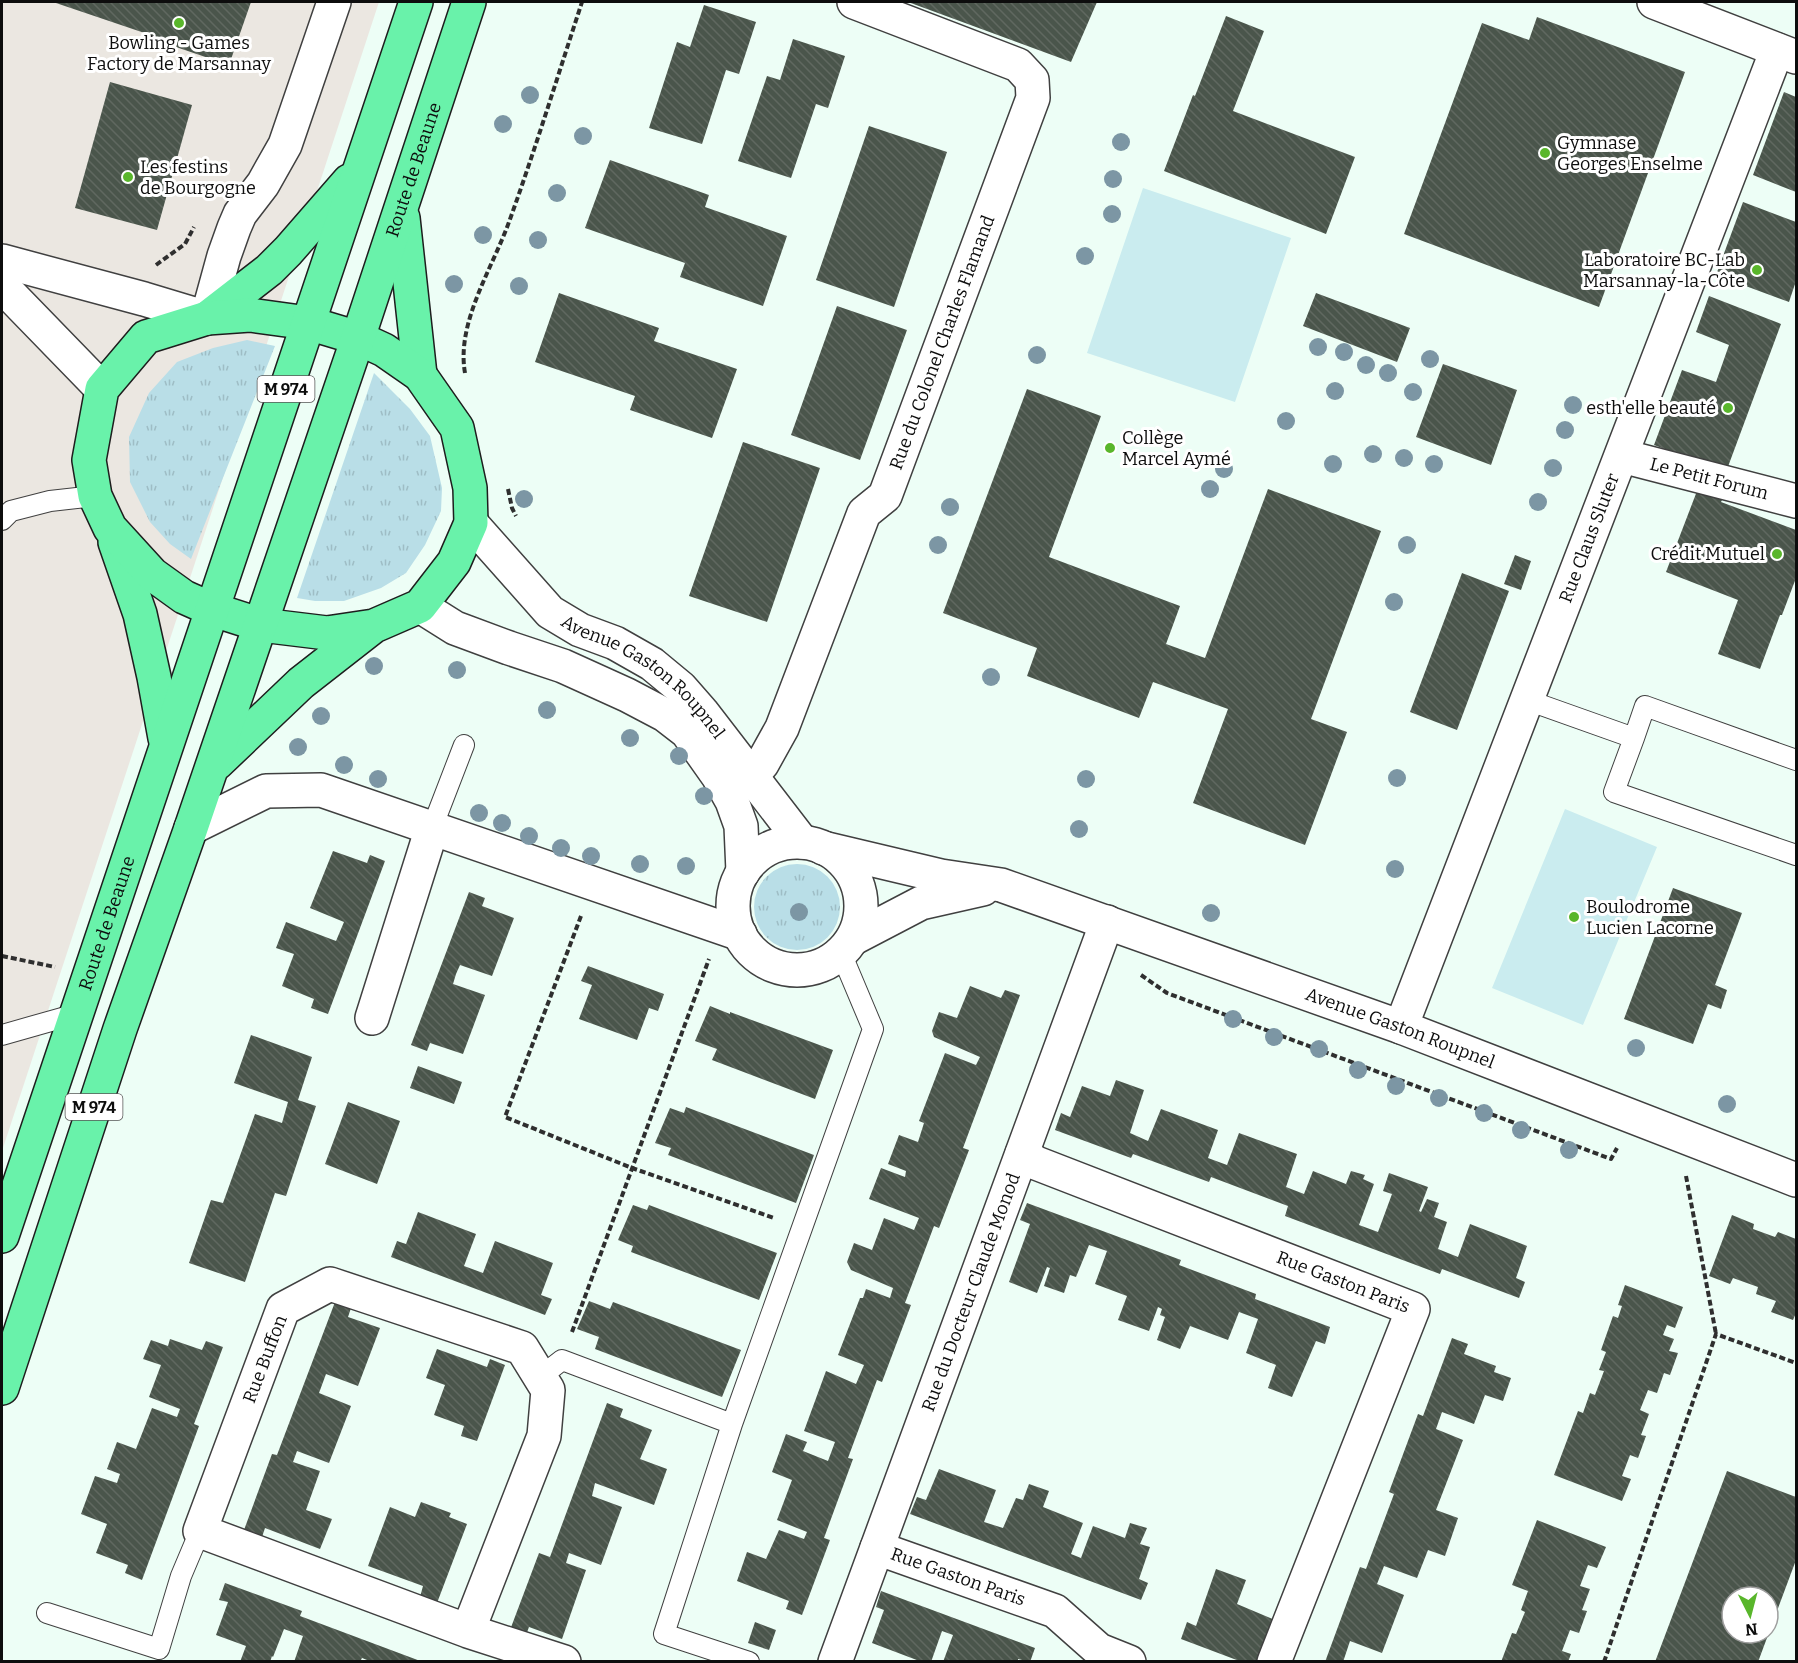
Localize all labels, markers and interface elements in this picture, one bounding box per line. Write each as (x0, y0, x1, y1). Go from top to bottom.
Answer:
marker: Bowling - Games Factory de Marsannay (172, 16, 186, 30)
place label: Bowling - Games Factory de Marsannay (87, 32, 271, 75)
street label: Route de Beaune (381, 100, 446, 240)
place label: Gymnase Georges Enselme (1557, 132, 1703, 175)
marker: Gymnase Georges Enselme (1538, 146, 1552, 160)
place label: Les festins de Bourgogne (140, 156, 256, 199)
marker: Les festins de Bourgogne (121, 170, 135, 184)
street label: Rue du Colonel Charles Flamand (885, 212, 1000, 473)
place label: Laboratoire BC-Lab Marsannay-la-Côte (1583, 249, 1745, 292)
marker: Laboratoire BC-Lab Marsannay-la-Côte (1750, 263, 1764, 277)
road number: M 974 (258, 376, 314, 402)
place label: esth'elle beauté (1586, 397, 1716, 419)
marker: esth'elle beauté (1721, 401, 1735, 415)
place label: Collège Marcel Aymé (1122, 427, 1231, 470)
marker: Collège Marcel Aymé (1103, 441, 1117, 455)
street label: Le Petit Forum (1648, 453, 1771, 504)
street label: Rue Claus Sluter (1554, 470, 1624, 606)
place label: Crédit Mutuel (1650, 543, 1765, 565)
marker: Crédit Mutuel (1770, 547, 1784, 561)
street label: Avenue Gaston Roupnel (557, 610, 729, 743)
street label: Route de Beaune (74, 853, 140, 993)
place label: Boulodrome Lucien Lacorne (1586, 896, 1714, 939)
marker: Boulodrome Lucien Lacorne (1567, 910, 1581, 924)
street label: Avenue Gaston Roupnel (1303, 983, 1498, 1073)
road number: M 974 (66, 1094, 122, 1120)
street label: Rue du Docteur Claude Monod (917, 1170, 1025, 1414)
street label: Rue Gaston Paris (1273, 1246, 1413, 1318)
street label: Rue Buffon (238, 1311, 292, 1406)
street label: Rue Gaston Paris (888, 1543, 1028, 1611)
north arrow (1720, 1585, 1780, 1645)
text: N (1744, 1619, 1759, 1640)

